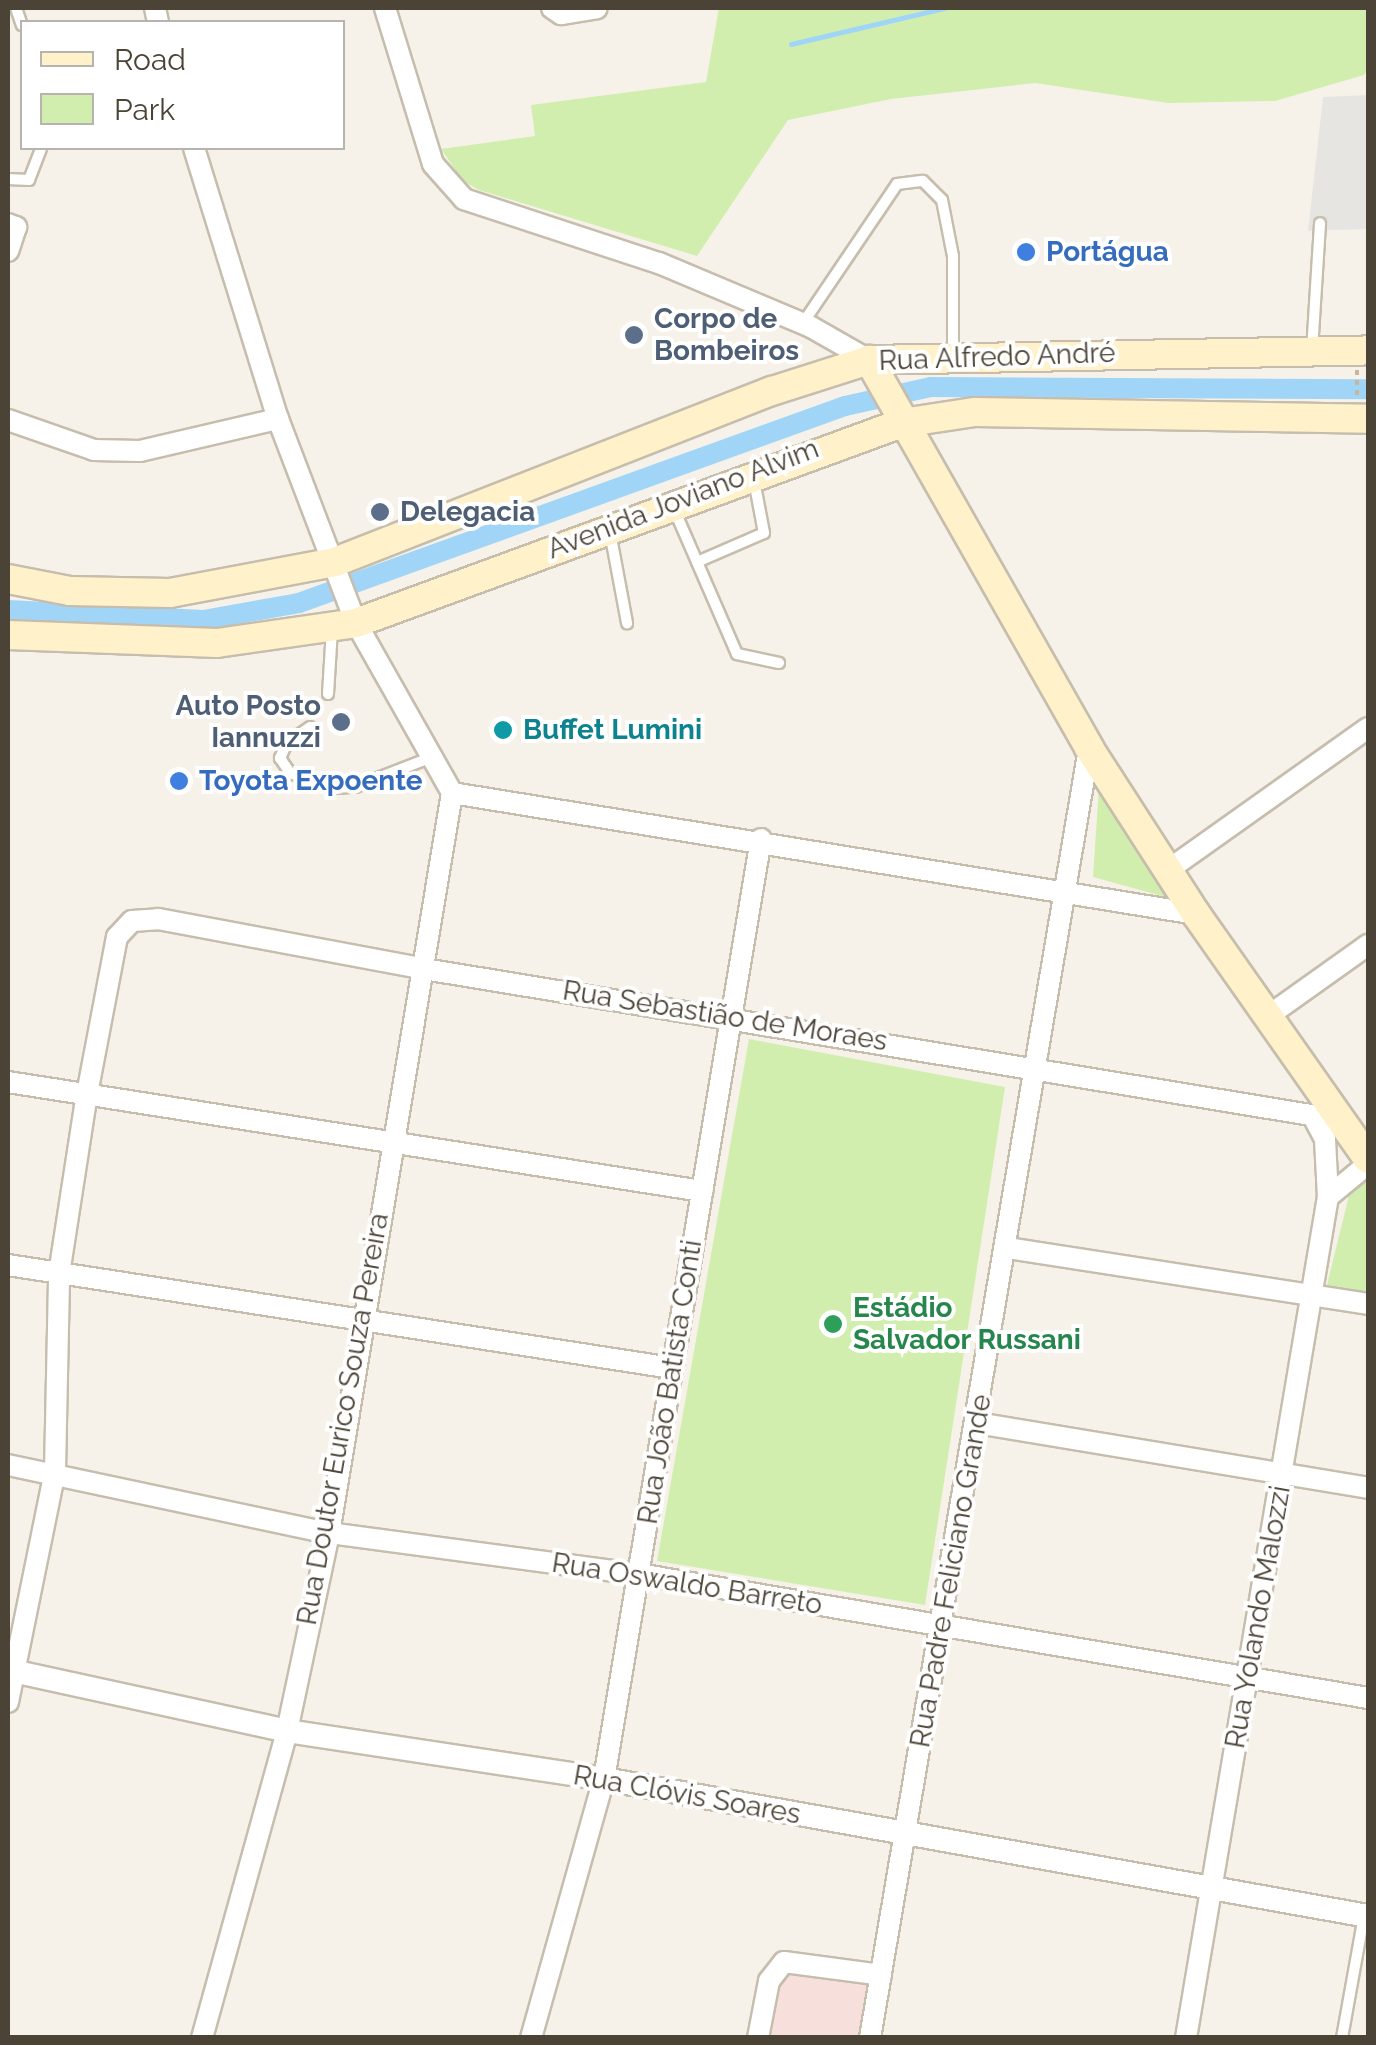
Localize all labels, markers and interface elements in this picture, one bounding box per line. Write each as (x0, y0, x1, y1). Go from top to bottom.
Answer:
legend (20, 20, 345, 150)
text: Road (114, 42, 186, 77)
text: Park (114, 92, 175, 127)
place label: Portágua (1046, 235, 1169, 269)
marker: Portágua (1015, 241, 1037, 263)
place label: Corpo de Bombeiros (654, 302, 799, 368)
marker: Corpo de Bombeiros (623, 324, 645, 346)
street label: Rua Alfredo André (877, 336, 1117, 378)
street label: Avenida Joviano Alvim (542, 431, 824, 567)
place label: Delegacia (400, 495, 535, 529)
marker: Delegacia (369, 501, 391, 523)
place label: Auto Posto Iannuzzi (176, 689, 321, 755)
marker: Auto Posto Iannuzzi (330, 711, 352, 733)
place label: Buffet Lumini (523, 713, 702, 747)
marker: Buffet Lumini (492, 719, 514, 741)
place label: Toyota Expoente (199, 764, 423, 798)
marker: Toyota Expoente (168, 770, 190, 792)
street label: Rua Sebastião de Moraes (560, 974, 890, 1058)
street label: Rua Doutor Eurico Souza Pereira (290, 1210, 396, 1628)
street label: Rua João Batista Conti (631, 1237, 709, 1527)
place label: Estádio Salvador Russani (853, 1291, 1081, 1357)
marker: Estádio Salvador Russani (822, 1313, 844, 1335)
street label: Rua Padre Feliciano Grande (903, 1392, 999, 1750)
street label: Rua Yolando Malozzi (1218, 1483, 1298, 1751)
street label: Rua Oswaldo Barreto (550, 1546, 824, 1622)
street label: Rua Clóvis Soares (571, 1758, 803, 1832)

